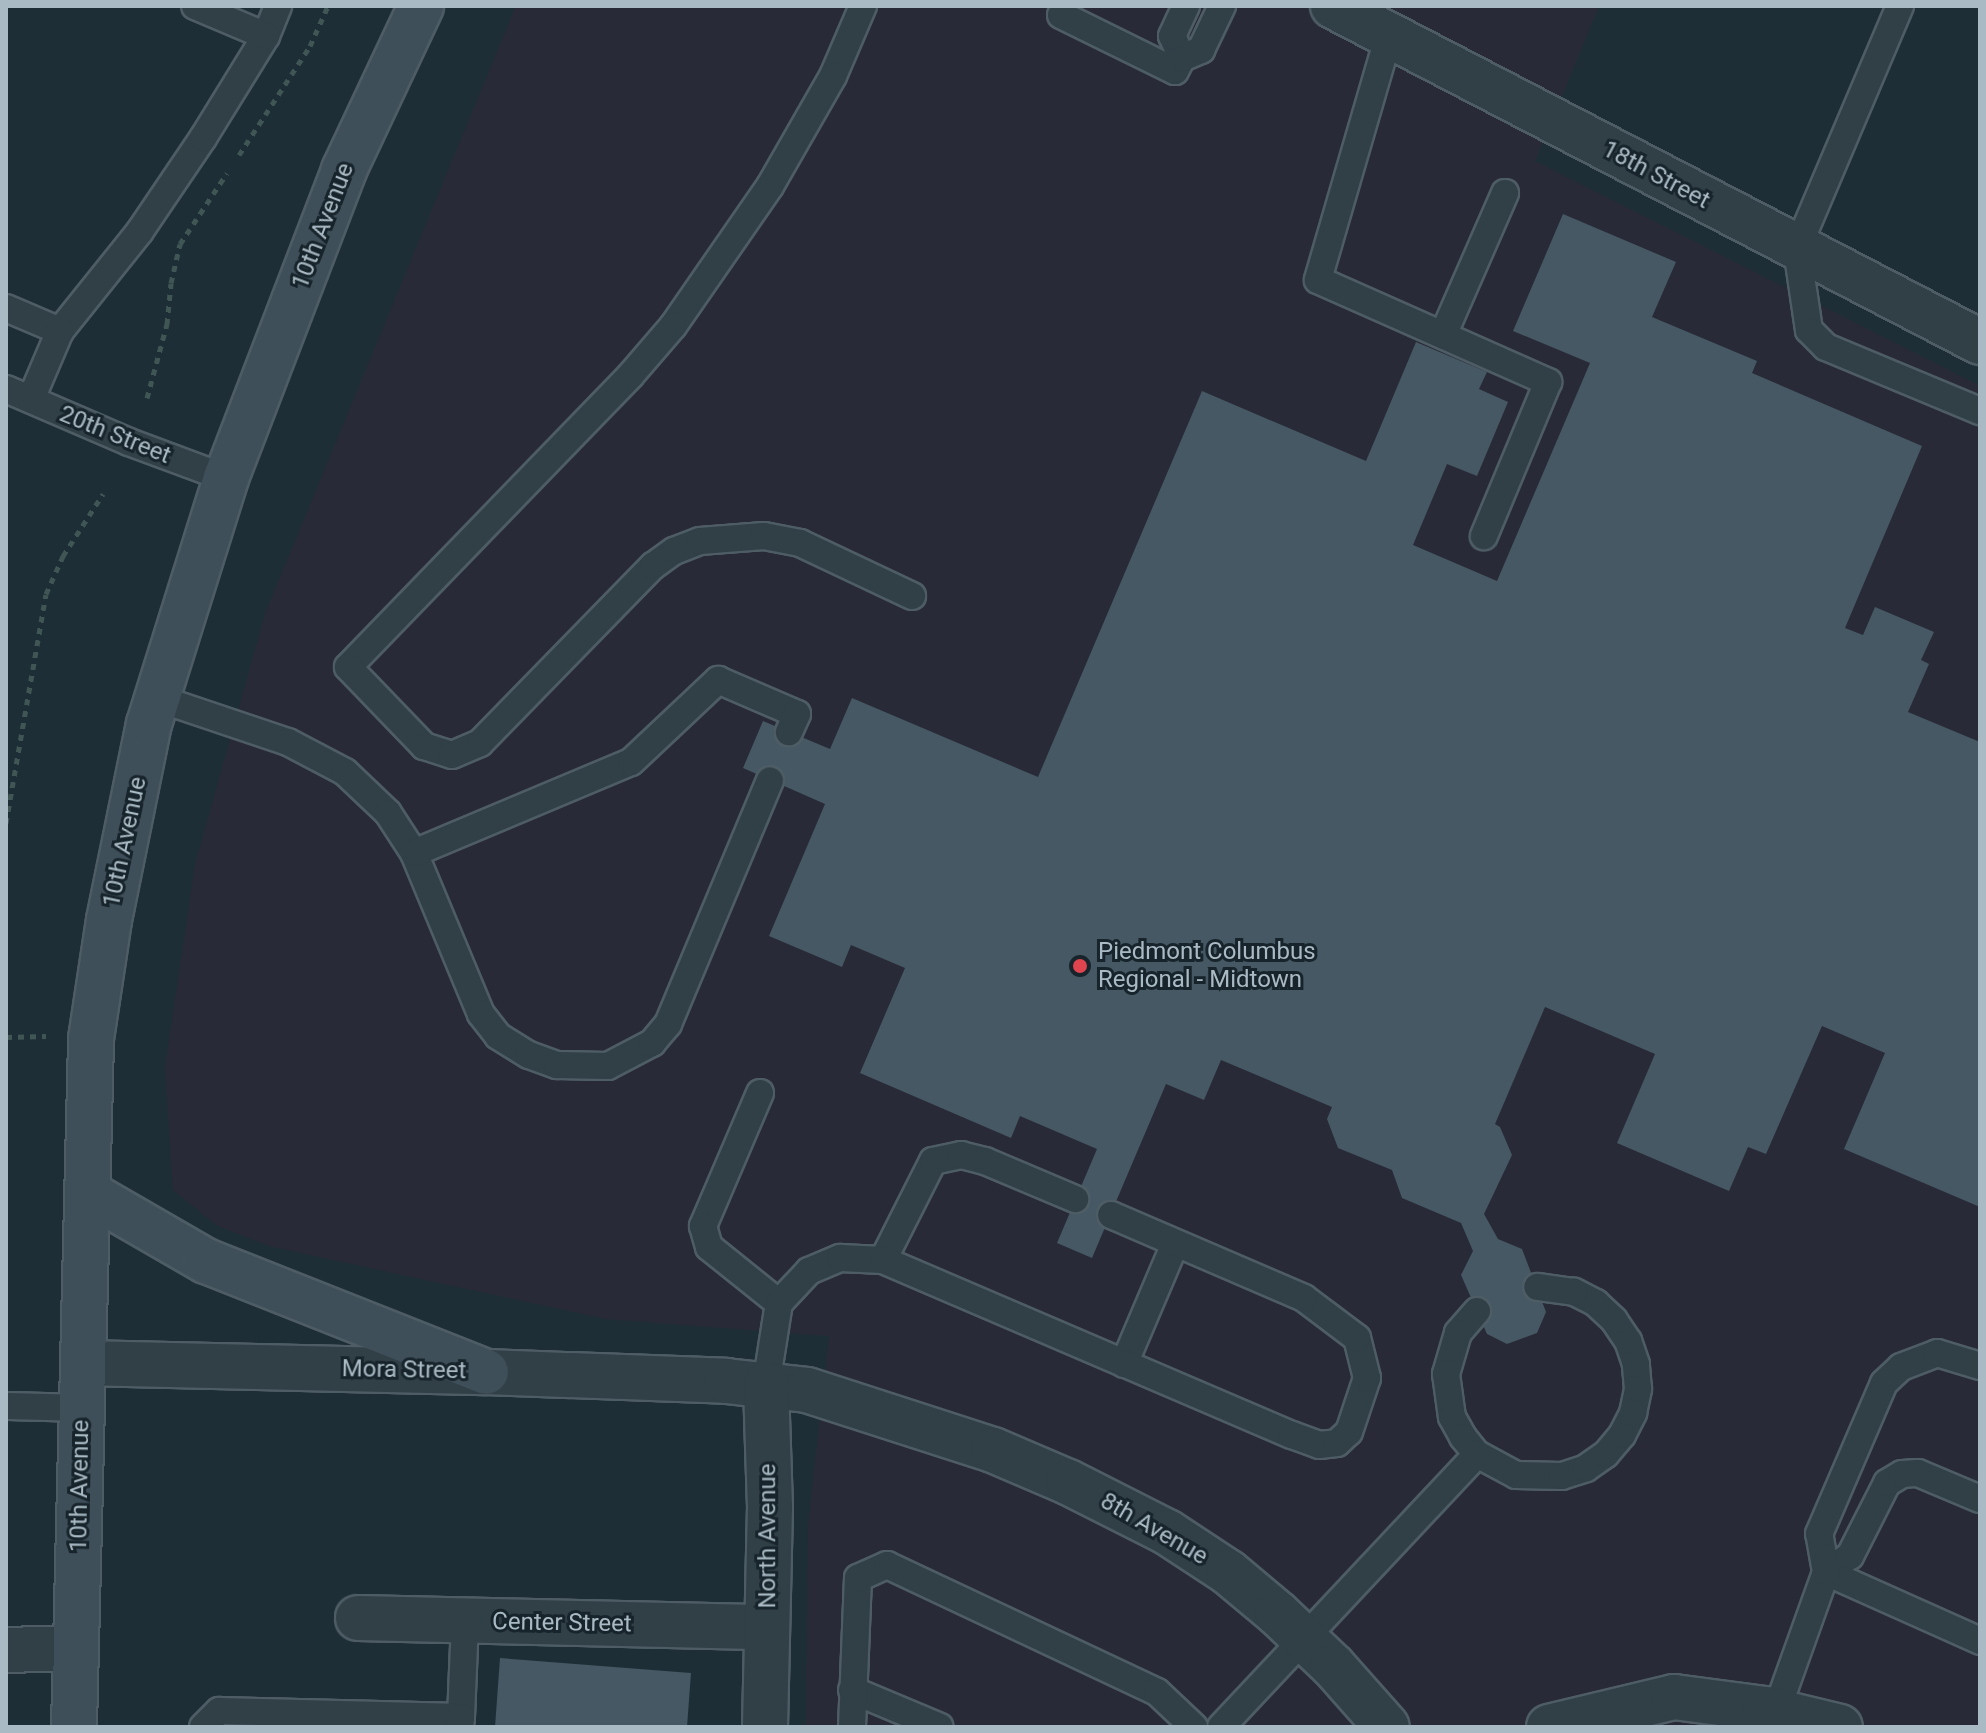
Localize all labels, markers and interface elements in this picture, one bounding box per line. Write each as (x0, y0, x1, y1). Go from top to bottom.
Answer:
street label: 18th Street (1597, 135, 1715, 215)
street label: 10th Avenue (286, 159, 360, 293)
street label: 20th Street (55, 400, 175, 470)
street label: 10th Avenue (97, 774, 153, 910)
place label: Piedmont Columbus Regional - Midtown (1098, 938, 1316, 994)
marker: Piedmont Columbus Regional - Midtown (1069, 955, 1091, 977)
street label: Mora Street (341, 1355, 467, 1385)
street label: 10th Avenue (64, 1420, 96, 1552)
street label: North Avenue (754, 1463, 782, 1609)
street label: 8th Avenue (1095, 1487, 1213, 1571)
street label: Center Street (492, 1607, 632, 1639)

